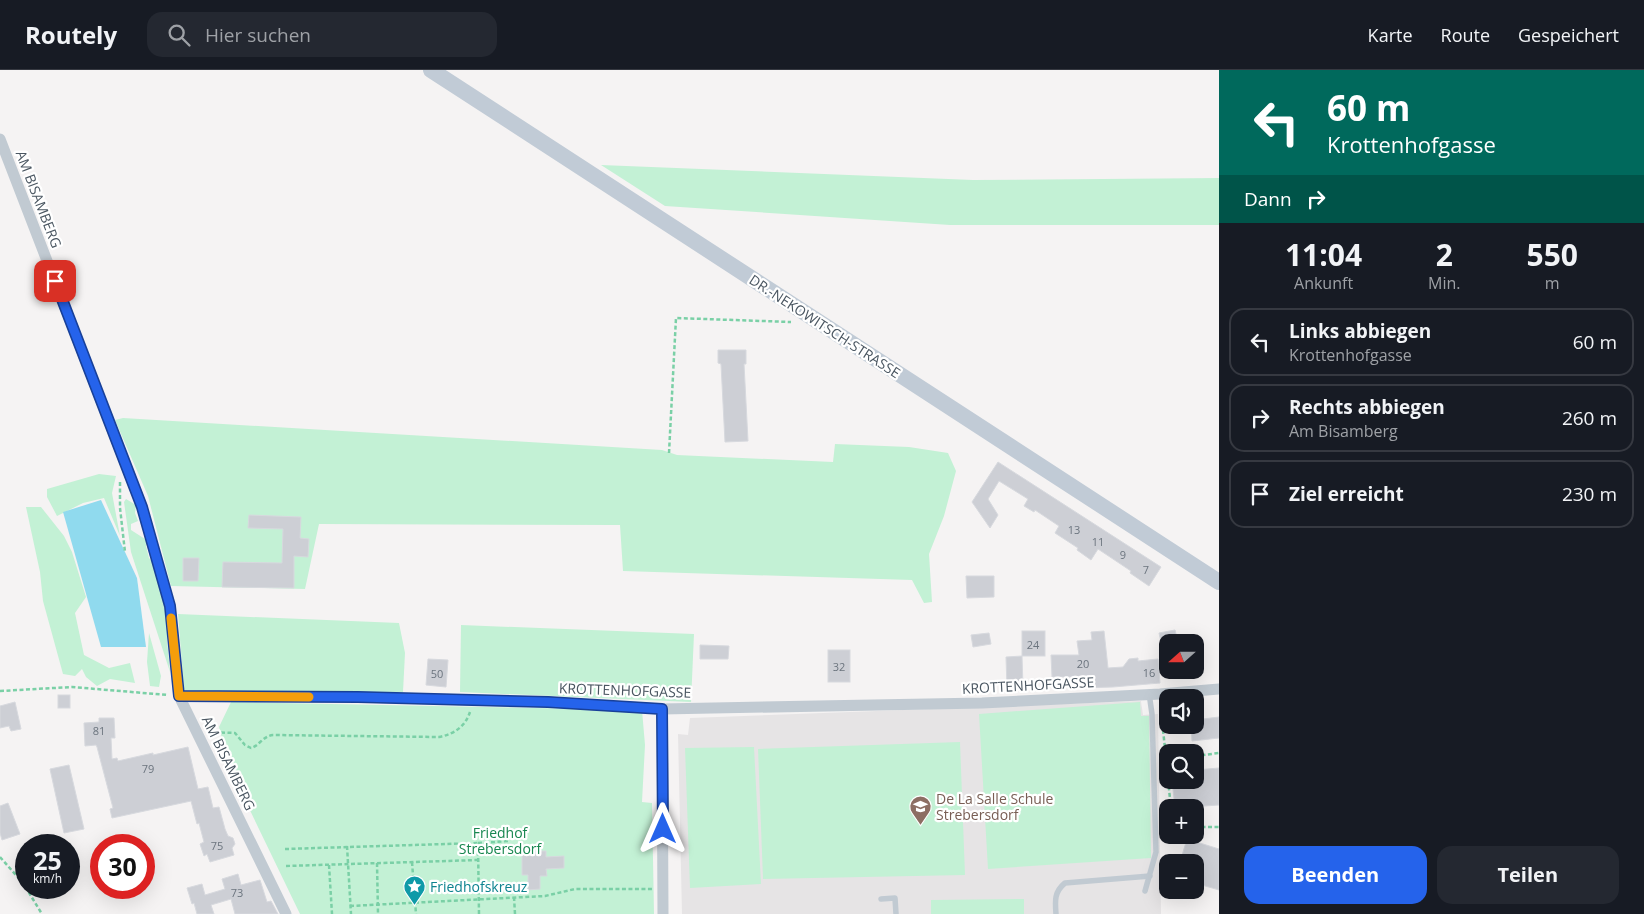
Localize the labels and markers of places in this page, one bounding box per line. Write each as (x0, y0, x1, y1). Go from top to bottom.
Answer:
pin (34, 260, 76, 302)
place label: De La Salle Schule Strebersdorf (936, 789, 1053, 824)
school or university icon: De La Salle Schule Strebersdorf (908, 794, 932, 825)
place icon: Friedhofskreuz (402, 874, 426, 905)
place label: Friedhofskreuz (430, 877, 528, 896)

